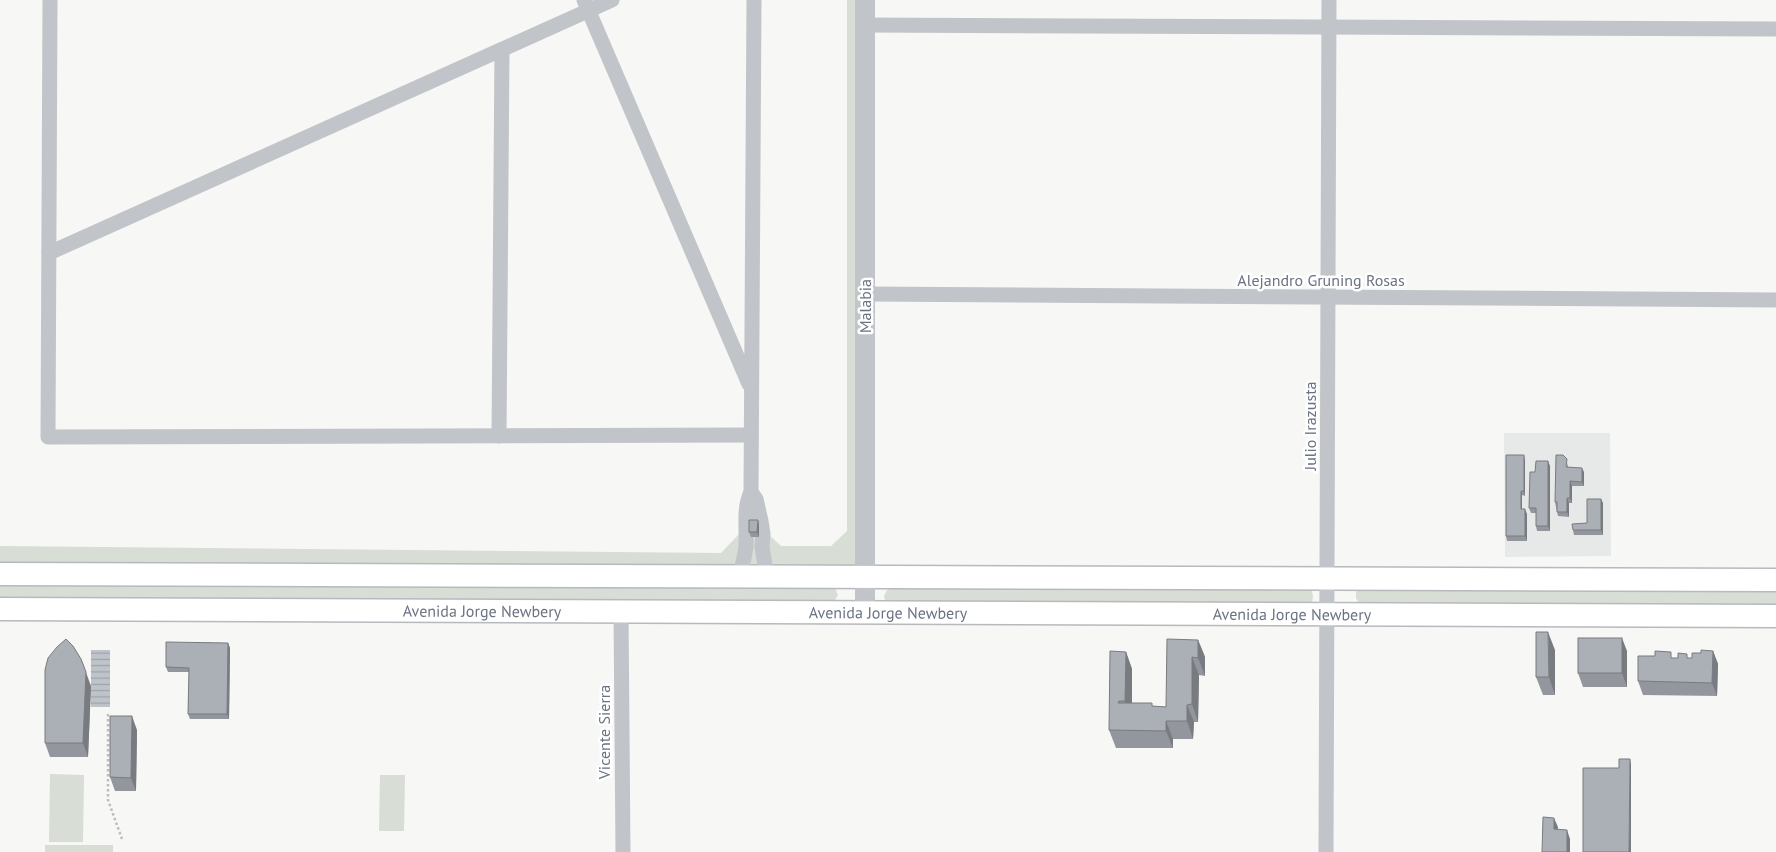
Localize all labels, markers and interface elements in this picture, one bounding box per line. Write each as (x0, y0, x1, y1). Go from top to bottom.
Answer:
street label: Alejandro Gruning Rosas (1237, 270, 1405, 290)
street label: Malabia (855, 279, 875, 333)
street label: Julio Irazusta (1300, 382, 1320, 472)
street label: Avenida Jorge Newbery (403, 601, 562, 621)
street label: Avenida Jorge Newbery (809, 602, 968, 623)
street label: Avenida Jorge Newbery (1213, 604, 1372, 624)
street label: Vicente Sierra (594, 685, 614, 780)

